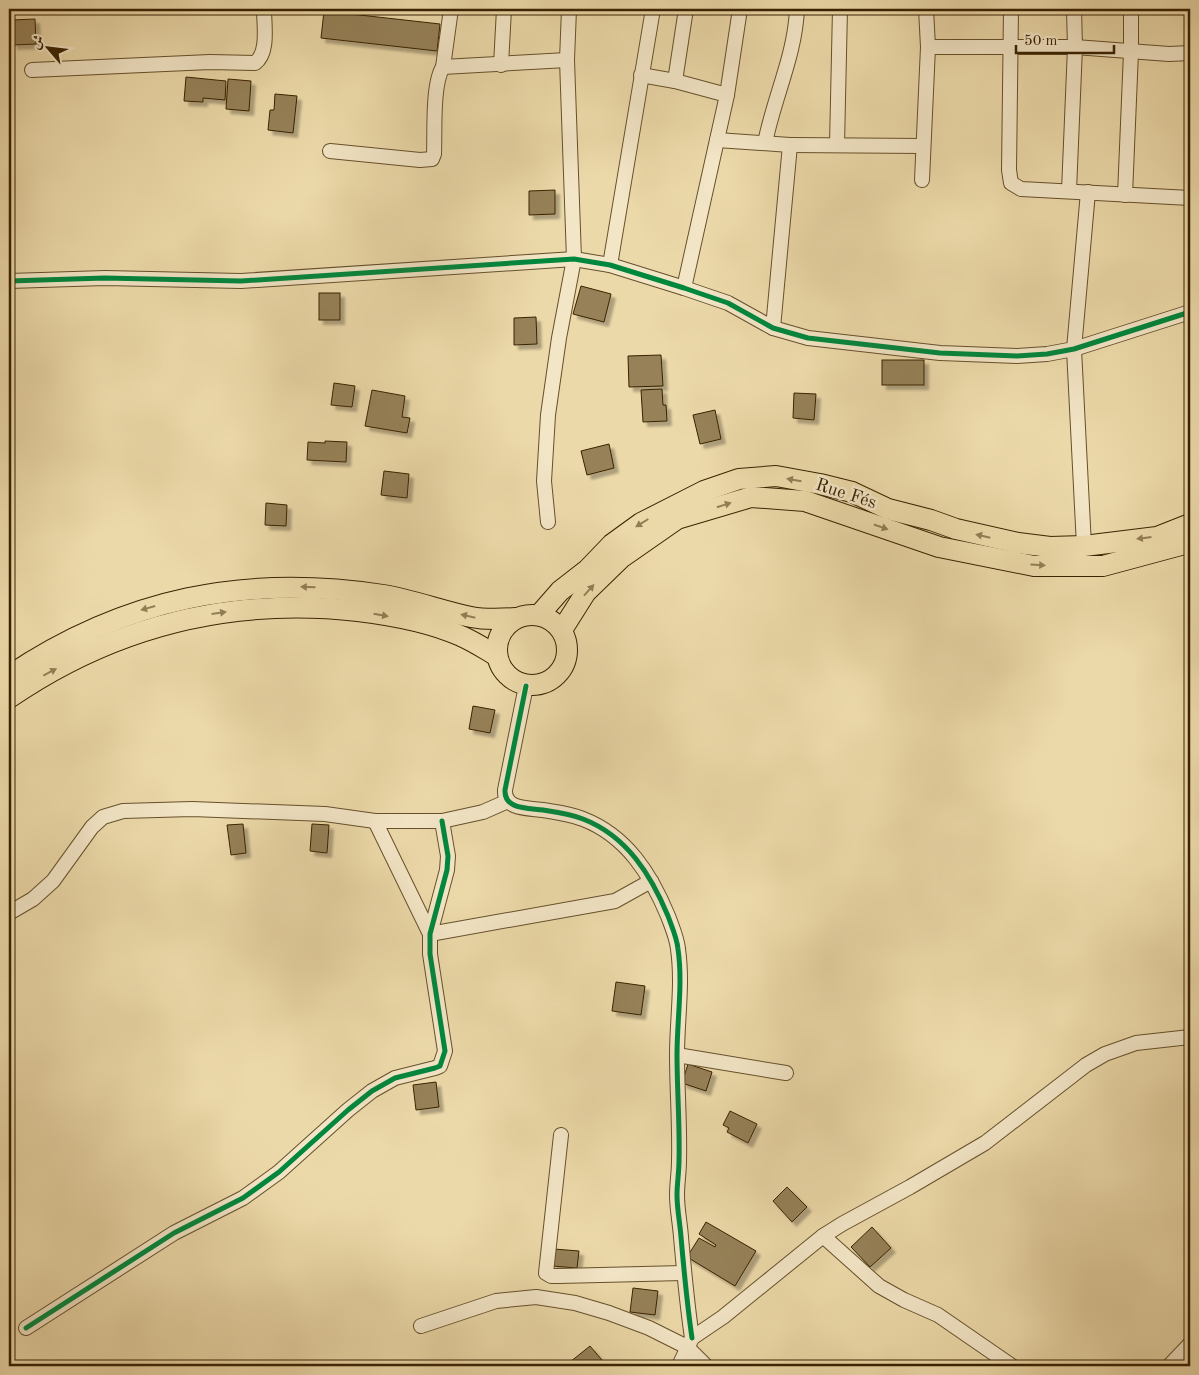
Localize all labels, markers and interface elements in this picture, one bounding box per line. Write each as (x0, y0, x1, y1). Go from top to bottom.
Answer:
north arrow (22, 22, 72, 72)
scale bar (1016, 22, 1114, 54)
text: ش (28, 33, 47, 52)
text: 50 m (1024, 34, 1058, 49)
one-way arrow (786, 475, 802, 483)
street label: Rue Fés (813, 476, 879, 512)
one-way arrow (716, 501, 731, 509)
one-way arrow (636, 518, 649, 528)
one-way arrow (873, 524, 888, 532)
one-way arrow (975, 531, 991, 539)
one-way arrow (1136, 534, 1152, 542)
one-way arrow (1030, 562, 1046, 570)
one-way arrow (300, 583, 316, 591)
one-way arrow (583, 583, 594, 596)
one-way arrow (140, 605, 155, 613)
one-way arrow (211, 609, 227, 617)
one-way arrow (373, 611, 389, 619)
one-way arrow (460, 612, 475, 620)
one-way arrow (43, 668, 57, 676)

